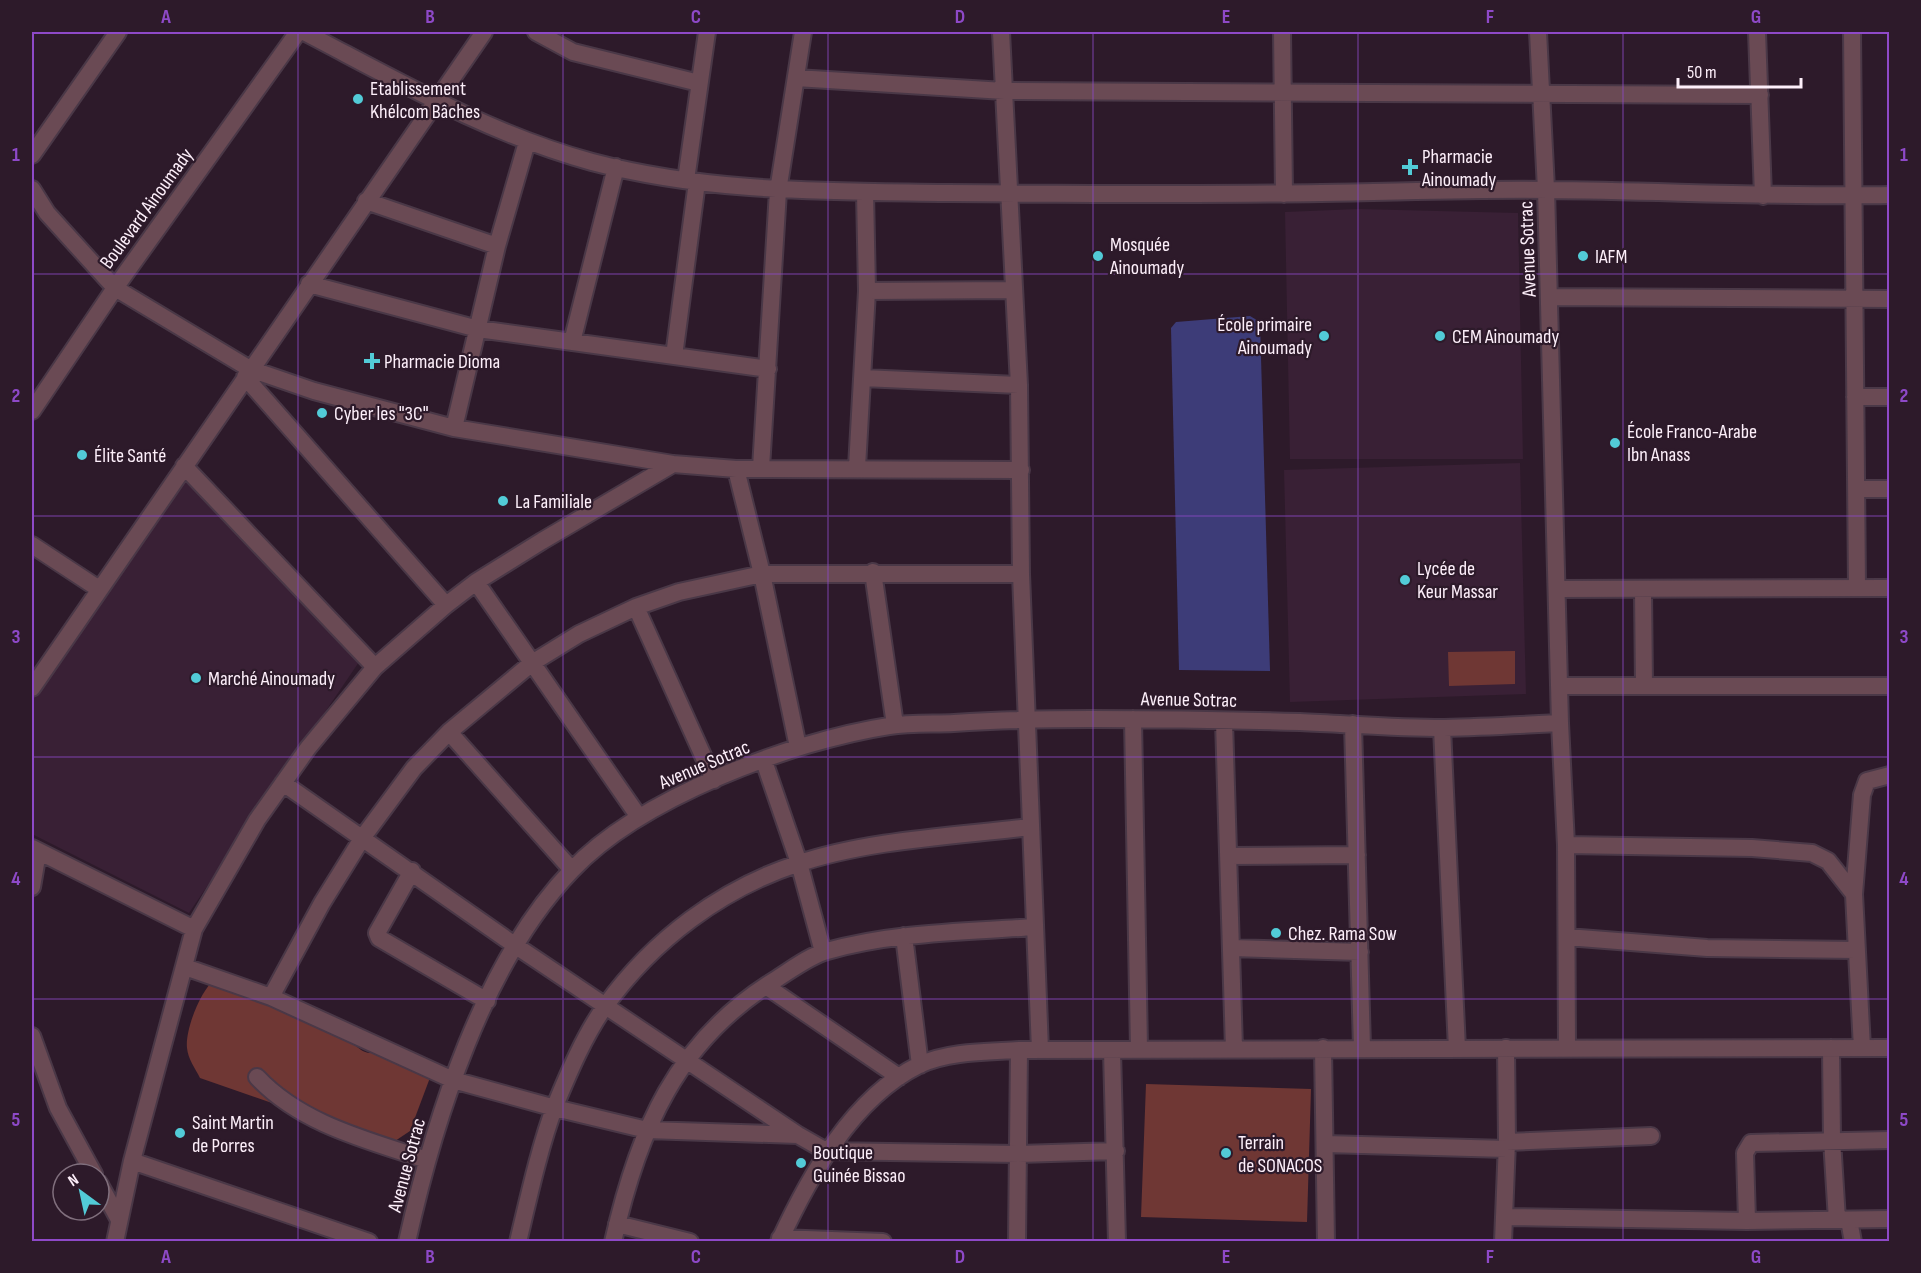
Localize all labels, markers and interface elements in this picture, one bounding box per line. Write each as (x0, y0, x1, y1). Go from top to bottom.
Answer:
text: A (160, 5, 171, 29)
text: B (425, 5, 435, 29)
text: C (691, 5, 701, 29)
text: D (955, 5, 965, 29)
text: E (1222, 5, 1230, 29)
text: F (1486, 5, 1494, 29)
text: G (1751, 5, 1761, 29)
scale bar (1678, 51, 1801, 89)
text: 50 m (1687, 62, 1717, 83)
place label: Etablissement Khélcom Bâches (370, 77, 480, 124)
marker: Etablissement Khélcom Bâches (351, 92, 365, 106)
text: 1 (12, 143, 20, 167)
street label: Boulevard Ainoumady (95, 143, 199, 274)
text: 1 (1900, 143, 1908, 167)
place label: Pharmacie Ainoumady (1421, 145, 1496, 192)
marker: Pharmacie Ainoumady (1403, 160, 1417, 174)
street label: Avenue Sotrac (1514, 200, 1542, 298)
place label: Mosquée Ainoumady (1109, 233, 1184, 280)
place label: IAFM (1595, 245, 1627, 269)
marker: Mosquée Ainoumady (1091, 249, 1105, 263)
marker: IAFM (1576, 249, 1590, 263)
place label: École primaire Ainoumady (1217, 313, 1312, 360)
place label: CEM Ainoumady (1452, 325, 1559, 349)
marker: École primaire Ainoumady (1317, 329, 1331, 343)
marker: CEM Ainoumady (1433, 329, 1447, 343)
place label: Pharmacie Dioma (384, 350, 500, 374)
marker: Pharmacie Dioma (365, 354, 379, 368)
text: 2 (12, 384, 20, 408)
text: 2 (1900, 384, 1908, 408)
place label: Cyber les "3C" (334, 402, 429, 426)
marker: Cyber les "3C" (315, 406, 329, 420)
place label: École Franco-Arabe Ibn Anass (1627, 420, 1757, 467)
marker: École Franco-Arabe Ibn Anass (1608, 436, 1622, 450)
place label: Élite Santé (94, 444, 166, 468)
marker: Élite Santé (75, 448, 89, 462)
place label: La Familiale (515, 490, 592, 514)
marker: La Familiale (496, 494, 510, 508)
place label: Lycée de Keur Massar (1417, 557, 1498, 604)
marker: Lycée de Keur Massar (1398, 573, 1412, 587)
text: 3 (12, 625, 21, 649)
text: 3 (1900, 625, 1909, 649)
place label: Marché Ainoumady (208, 667, 335, 691)
marker: Marché Ainoumady (189, 671, 203, 685)
street label: Avenue Sotrac (1140, 687, 1237, 713)
street label: Avenue Sotrac (655, 735, 753, 795)
text: 4 (11, 867, 21, 891)
text: 4 (1899, 867, 1909, 891)
place label: Chez. Rama Sow (1288, 922, 1397, 946)
marker: Chez. Rama Sow (1269, 926, 1283, 940)
text: 5 (12, 1108, 21, 1132)
text: 5 (1900, 1108, 1909, 1132)
place label: Saint Martin de Porres (192, 1111, 274, 1158)
street label: Avenue Sotrac (383, 1116, 431, 1216)
marker: Saint Martin de Porres (173, 1126, 187, 1140)
place label: Terrain de SONACOS (1238, 1131, 1322, 1178)
place label: Boutique Guinée Bissao (813, 1141, 906, 1188)
marker: Terrain de SONACOS (1219, 1146, 1233, 1160)
marker: Boutique Guinée Bissao (794, 1156, 808, 1170)
north arrow (51, 1162, 111, 1222)
text: N (65, 1170, 82, 1191)
text: A (160, 1245, 171, 1269)
text: B (425, 1245, 435, 1269)
text: C (691, 1245, 701, 1269)
text: D (955, 1245, 965, 1269)
text: E (1222, 1245, 1230, 1269)
text: F (1486, 1245, 1494, 1269)
text: G (1751, 1245, 1761, 1269)

